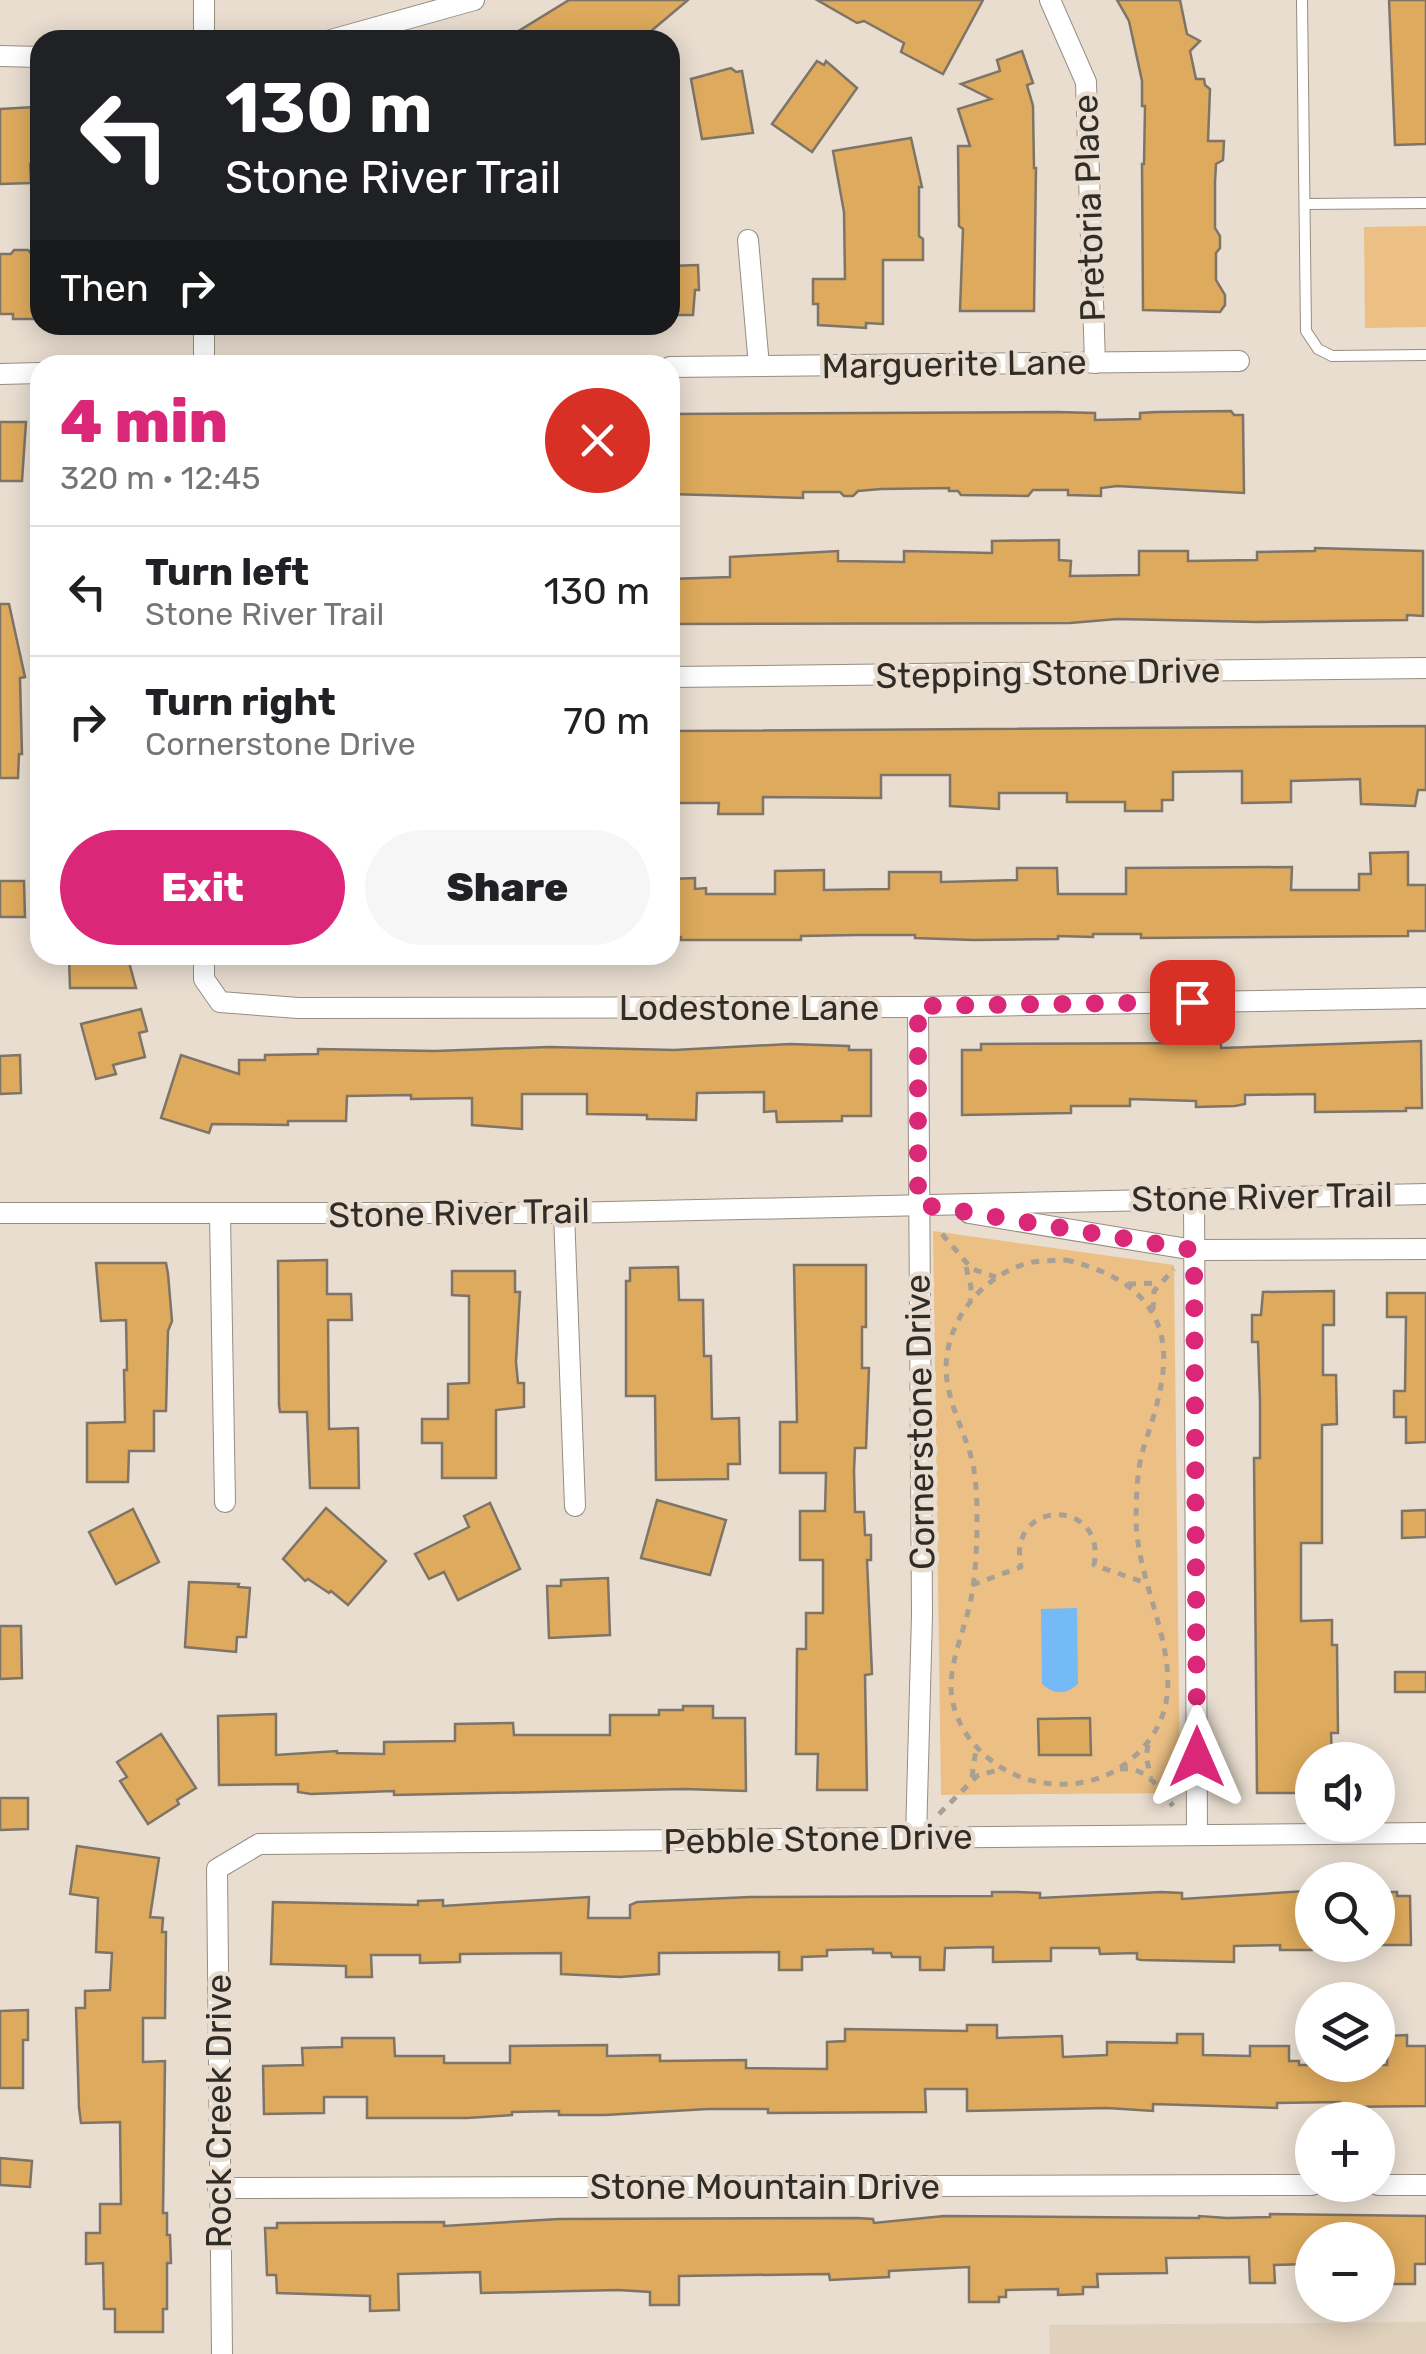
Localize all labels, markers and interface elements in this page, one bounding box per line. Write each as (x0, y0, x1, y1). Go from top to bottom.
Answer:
text: 130 m (225, 67, 433, 150)
icon: left (60, 70, 190, 200)
street label: Pretoria Place (1064, 94, 1114, 322)
text: Stone River Trail (225, 151, 561, 204)
icon: right (169, 260, 224, 315)
text: Then (60, 265, 149, 311)
street label: Marguerite Lane (821, 341, 1087, 387)
text: 4 min (60, 386, 228, 457)
button: close (545, 388, 650, 493)
text: 320 m · 12:45 (60, 459, 260, 497)
text: Turn left (145, 549, 309, 595)
icon: left (60, 564, 115, 619)
text: 130 m (544, 568, 650, 614)
text: Stone River Trail (145, 595, 384, 633)
street label: Stepping Stone Drive (875, 649, 1221, 697)
text: Turn right (145, 679, 336, 725)
icon: right (60, 694, 115, 749)
text: 70 m (563, 698, 650, 744)
text: Cornerstone Drive (145, 725, 416, 763)
button: Exit (60, 830, 345, 945)
button: Share (365, 830, 650, 945)
pin (1150, 960, 1235, 1045)
icon: arrive (1165, 975, 1220, 1030)
street label: Lodestone Lane (619, 987, 879, 1029)
street label: Stone River Trail (1131, 1174, 1393, 1220)
street label: Stone River Trail (328, 1190, 590, 1236)
street label: Cornerstone Drive (896, 1274, 944, 1570)
position arrow (1145, 1705, 1249, 1809)
map controls (1295, 1742, 1395, 2322)
button: sound (1295, 1742, 1395, 1842)
street label: Pebble Stone Drive (663, 1815, 973, 1863)
button: search (1295, 1862, 1395, 1962)
street label: Rock Creek Drive (198, 1974, 240, 2248)
button: layers (1295, 1982, 1395, 2082)
button: + (1295, 2102, 1395, 2202)
street label: Stone Mountain Drive (590, 2166, 940, 2208)
button: − (1295, 2222, 1395, 2322)

